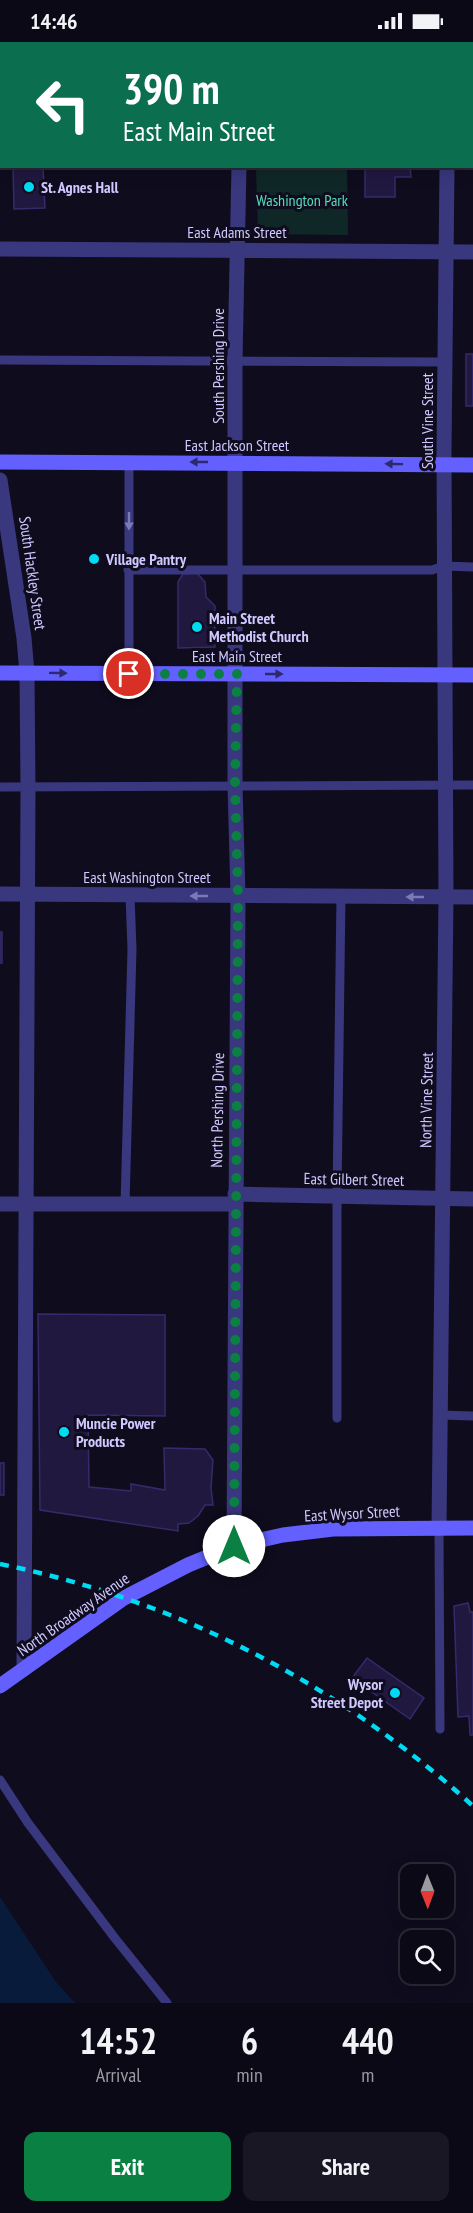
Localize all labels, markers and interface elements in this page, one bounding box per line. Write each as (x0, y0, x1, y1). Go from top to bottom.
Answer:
text: 14:46 (30, 7, 78, 35)
text: 390 m (123, 61, 220, 116)
icon: left (24, 66, 102, 144)
text: East Main Street (123, 114, 275, 148)
place label: St. Agnes Hall (41, 177, 119, 197)
marker: St. Agnes Hall (22, 180, 36, 194)
park label: Washington Park (256, 190, 349, 210)
street label: East Adams Street (187, 222, 287, 242)
street label: South Pershing Drive (208, 308, 228, 424)
street label: South Vine Street (417, 372, 437, 469)
street label: East Jackson Street (185, 435, 290, 455)
one-way arrow (189, 457, 208, 467)
one-way arrow (384, 459, 403, 469)
one-way arrow (124, 511, 133, 530)
street label: South Hackley Street (15, 515, 51, 632)
place label: Village Pantry (105, 549, 187, 569)
marker: Village Pantry (87, 552, 101, 566)
place label: Main Street Methodist Church (209, 608, 309, 646)
marker: Main Street Methodist Church (190, 620, 204, 634)
street label: East Main Street (192, 646, 283, 666)
pin (103, 648, 154, 699)
icon: arrive (112, 657, 145, 690)
one-way arrow (49, 668, 68, 678)
one-way arrow (265, 669, 284, 679)
street label: East Washington Street (83, 867, 211, 887)
one-way arrow (189, 891, 208, 901)
one-way arrow (405, 892, 424, 902)
street label: North Vine Street (415, 1051, 437, 1148)
street label: North Pershing Drive (206, 1052, 228, 1168)
street label: East Gilbert Street (303, 1168, 405, 1190)
place label: Muncie Power Products (76, 1413, 156, 1451)
marker: Muncie Power Products (57, 1425, 71, 1439)
street label: East Wysor Street (304, 1500, 401, 1525)
position arrow (202, 1514, 266, 1578)
street label: North Broadway Avenue (13, 1568, 133, 1660)
place label: Wysor Street Depot (311, 1674, 383, 1712)
marker: Wysor Street Depot (388, 1686, 402, 1700)
north arrow (400, 1864, 454, 1918)
map controls (400, 1864, 454, 1984)
button: search (400, 1930, 454, 1984)
text: 14:52 (79, 2017, 157, 2064)
text: 6 (241, 2017, 258, 2064)
text: 440 (342, 2017, 394, 2064)
text: Arrival (96, 2062, 141, 2088)
text: min (237, 2062, 263, 2088)
text: m (361, 2062, 374, 2088)
button: Exit (24, 2132, 231, 2201)
button: Share (243, 2132, 449, 2201)

